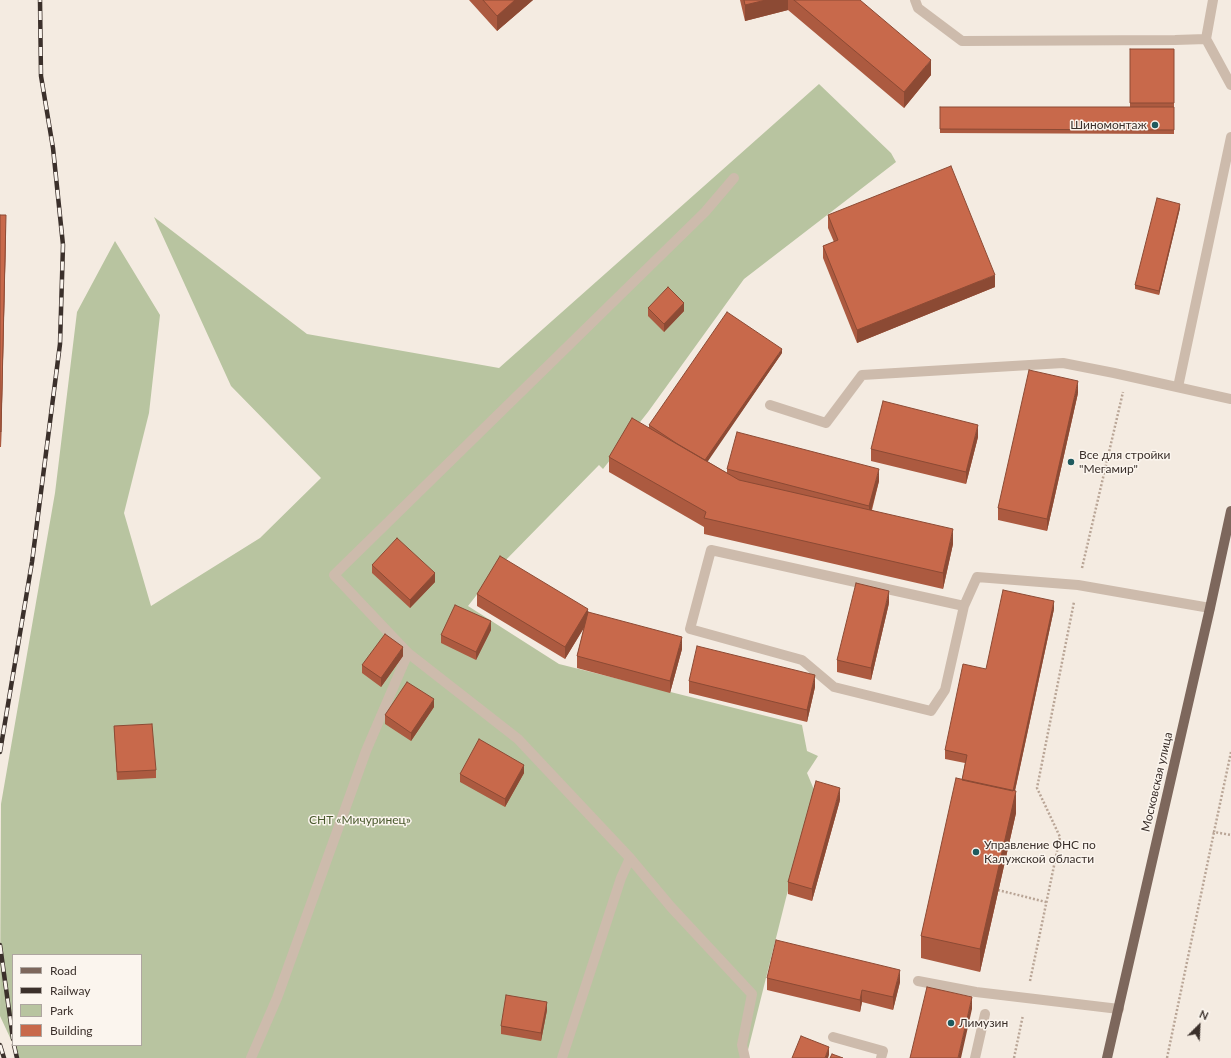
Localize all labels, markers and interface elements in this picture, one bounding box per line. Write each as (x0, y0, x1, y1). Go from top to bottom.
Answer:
place label: Шиномонтаж (1070, 118, 1147, 132)
marker: Шиномонтаж (1150, 120, 1160, 130)
place label: Все для стройки "Мегамир" (1079, 448, 1170, 476)
marker: Все для стройки "Мегамир" (1066, 457, 1076, 467)
street label: Московская улица (1139, 731, 1175, 833)
park label: СНТ «Мичуринец» (309, 813, 411, 827)
place label: Управление ФНС по Калужской области (984, 838, 1096, 866)
marker: Управление ФНС по Калужской области (971, 847, 981, 857)
legend (12, 954, 142, 1046)
text: Road (50, 963, 77, 978)
text: Railway (50, 983, 90, 998)
text: Park (50, 1003, 73, 1018)
north arrow (1179, 1006, 1219, 1046)
text: N (1198, 1007, 1211, 1022)
place label: Лимузин (959, 1016, 1008, 1030)
marker: Лимузин (946, 1018, 956, 1028)
text: Building (50, 1023, 93, 1038)

